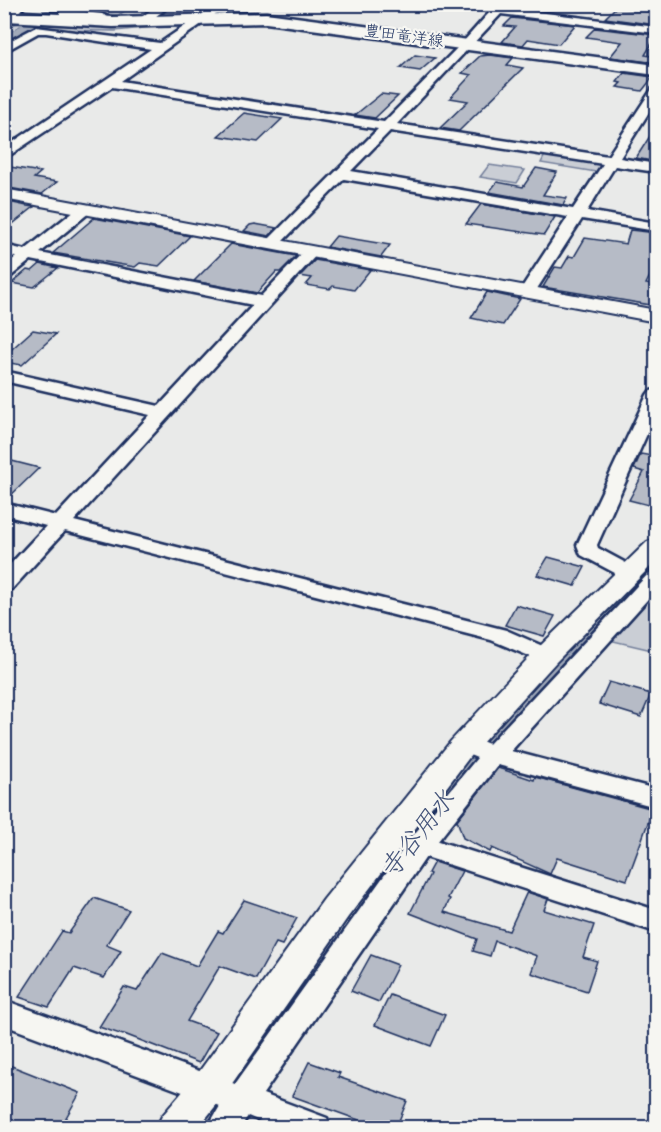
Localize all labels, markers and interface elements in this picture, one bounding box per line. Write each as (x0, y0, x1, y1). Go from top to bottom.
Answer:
street label: 豊田竜洋線 (363, 21, 445, 52)
water label: 寺谷用水 (373, 784, 464, 887)

